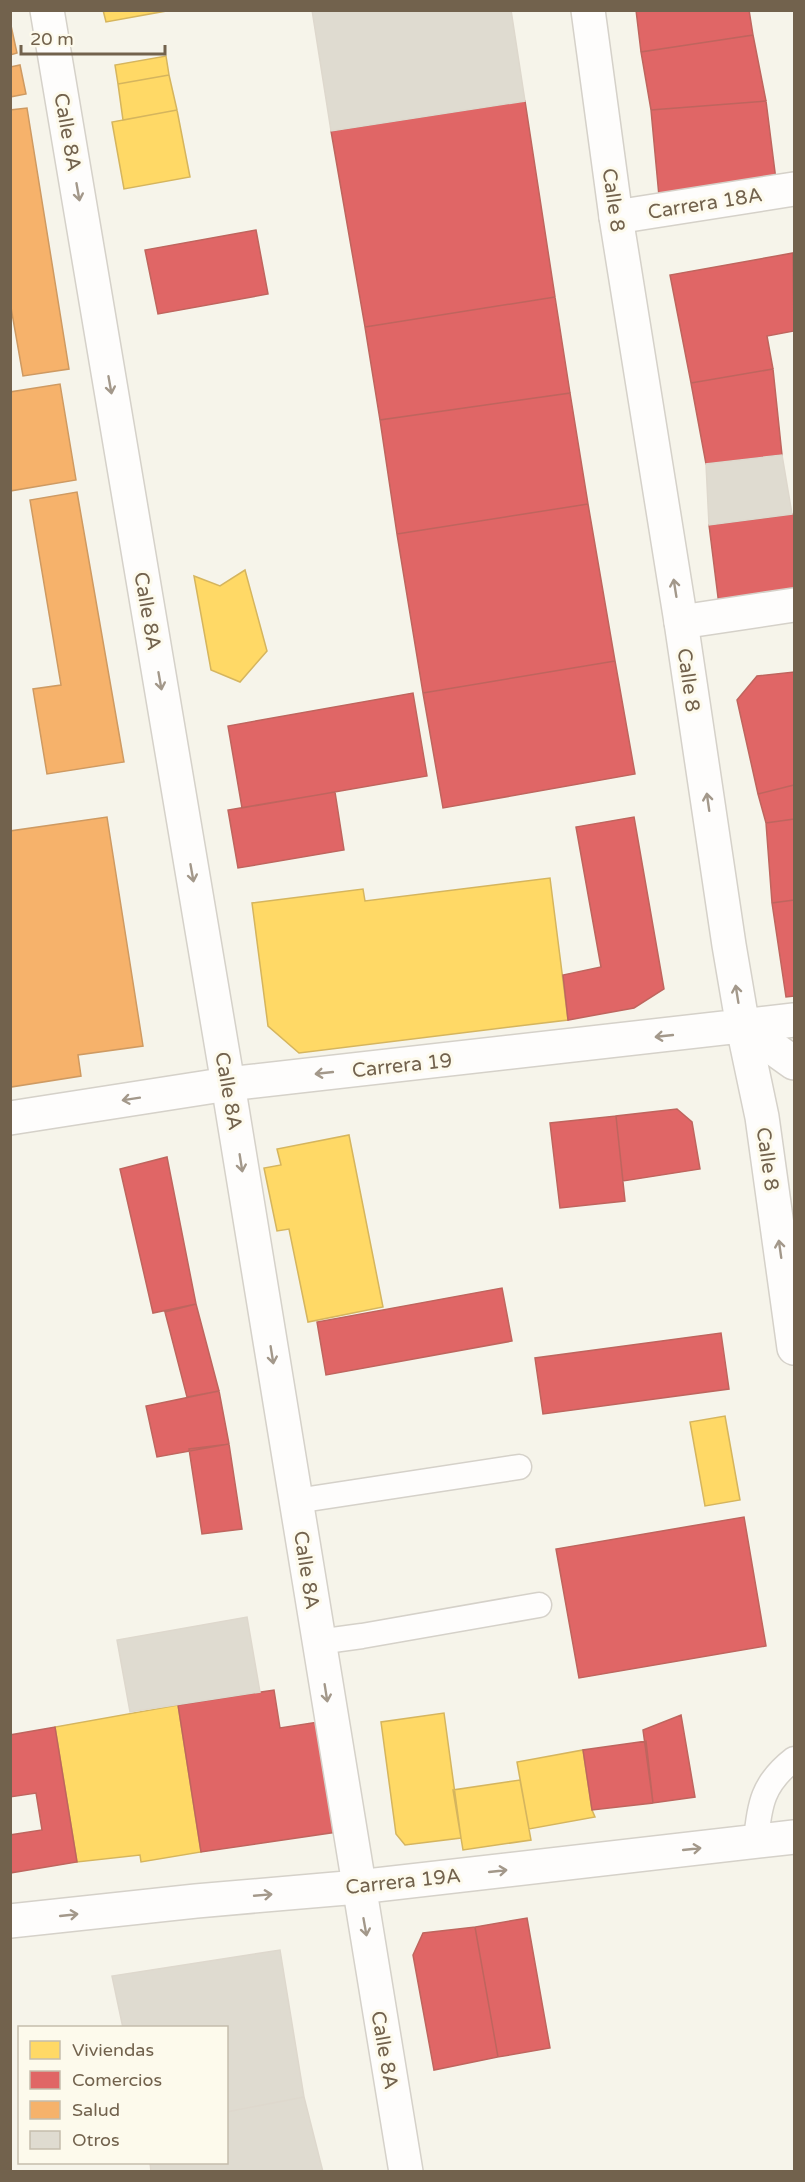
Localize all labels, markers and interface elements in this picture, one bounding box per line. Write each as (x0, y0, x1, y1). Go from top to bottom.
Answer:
scale bar (21, 18, 165, 56)
text: 20 m (30, 28, 74, 50)
street label: Calle 8A (48, 91, 86, 173)
street label: Calle 8 (597, 167, 629, 234)
one-way arrow (73, 182, 84, 202)
street label: Carrera 18A (646, 183, 764, 225)
one-way arrow (105, 374, 116, 394)
street label: Calle 8A (128, 570, 166, 652)
one-way arrow (670, 579, 681, 598)
street label: Calle 8 (672, 647, 704, 714)
one-way arrow (155, 670, 166, 690)
one-way arrow (702, 792, 713, 812)
one-way arrow (187, 863, 198, 882)
one-way arrow (731, 985, 742, 1005)
one-way arrow (654, 1031, 674, 1042)
street label: Carrera 19 (351, 1049, 453, 1083)
street label: Calle 8A (209, 1050, 247, 1132)
one-way arrow (315, 1068, 334, 1079)
one-way arrow (121, 1094, 141, 1105)
street label: Calle 8 (751, 1126, 783, 1193)
one-way arrow (236, 1152, 247, 1172)
one-way arrow (775, 1239, 786, 1259)
one-way arrow (267, 1345, 278, 1365)
street label: Calle 8A (288, 1529, 324, 1611)
one-way arrow (321, 1682, 332, 1702)
one-way arrow (682, 1843, 702, 1854)
street label: Carrera 19A (344, 1864, 462, 1900)
one-way arrow (488, 1865, 508, 1876)
one-way arrow (252, 1889, 272, 1900)
one-way arrow (58, 1909, 78, 1920)
one-way arrow (360, 1916, 371, 1936)
street label: Calle 8A (365, 2009, 403, 2091)
legend (18, 2026, 228, 2164)
text: Viviendas (72, 2039, 154, 2061)
text: Comercios (72, 2069, 162, 2091)
text: Salud (72, 2099, 120, 2121)
text: Otros (72, 2129, 120, 2151)

